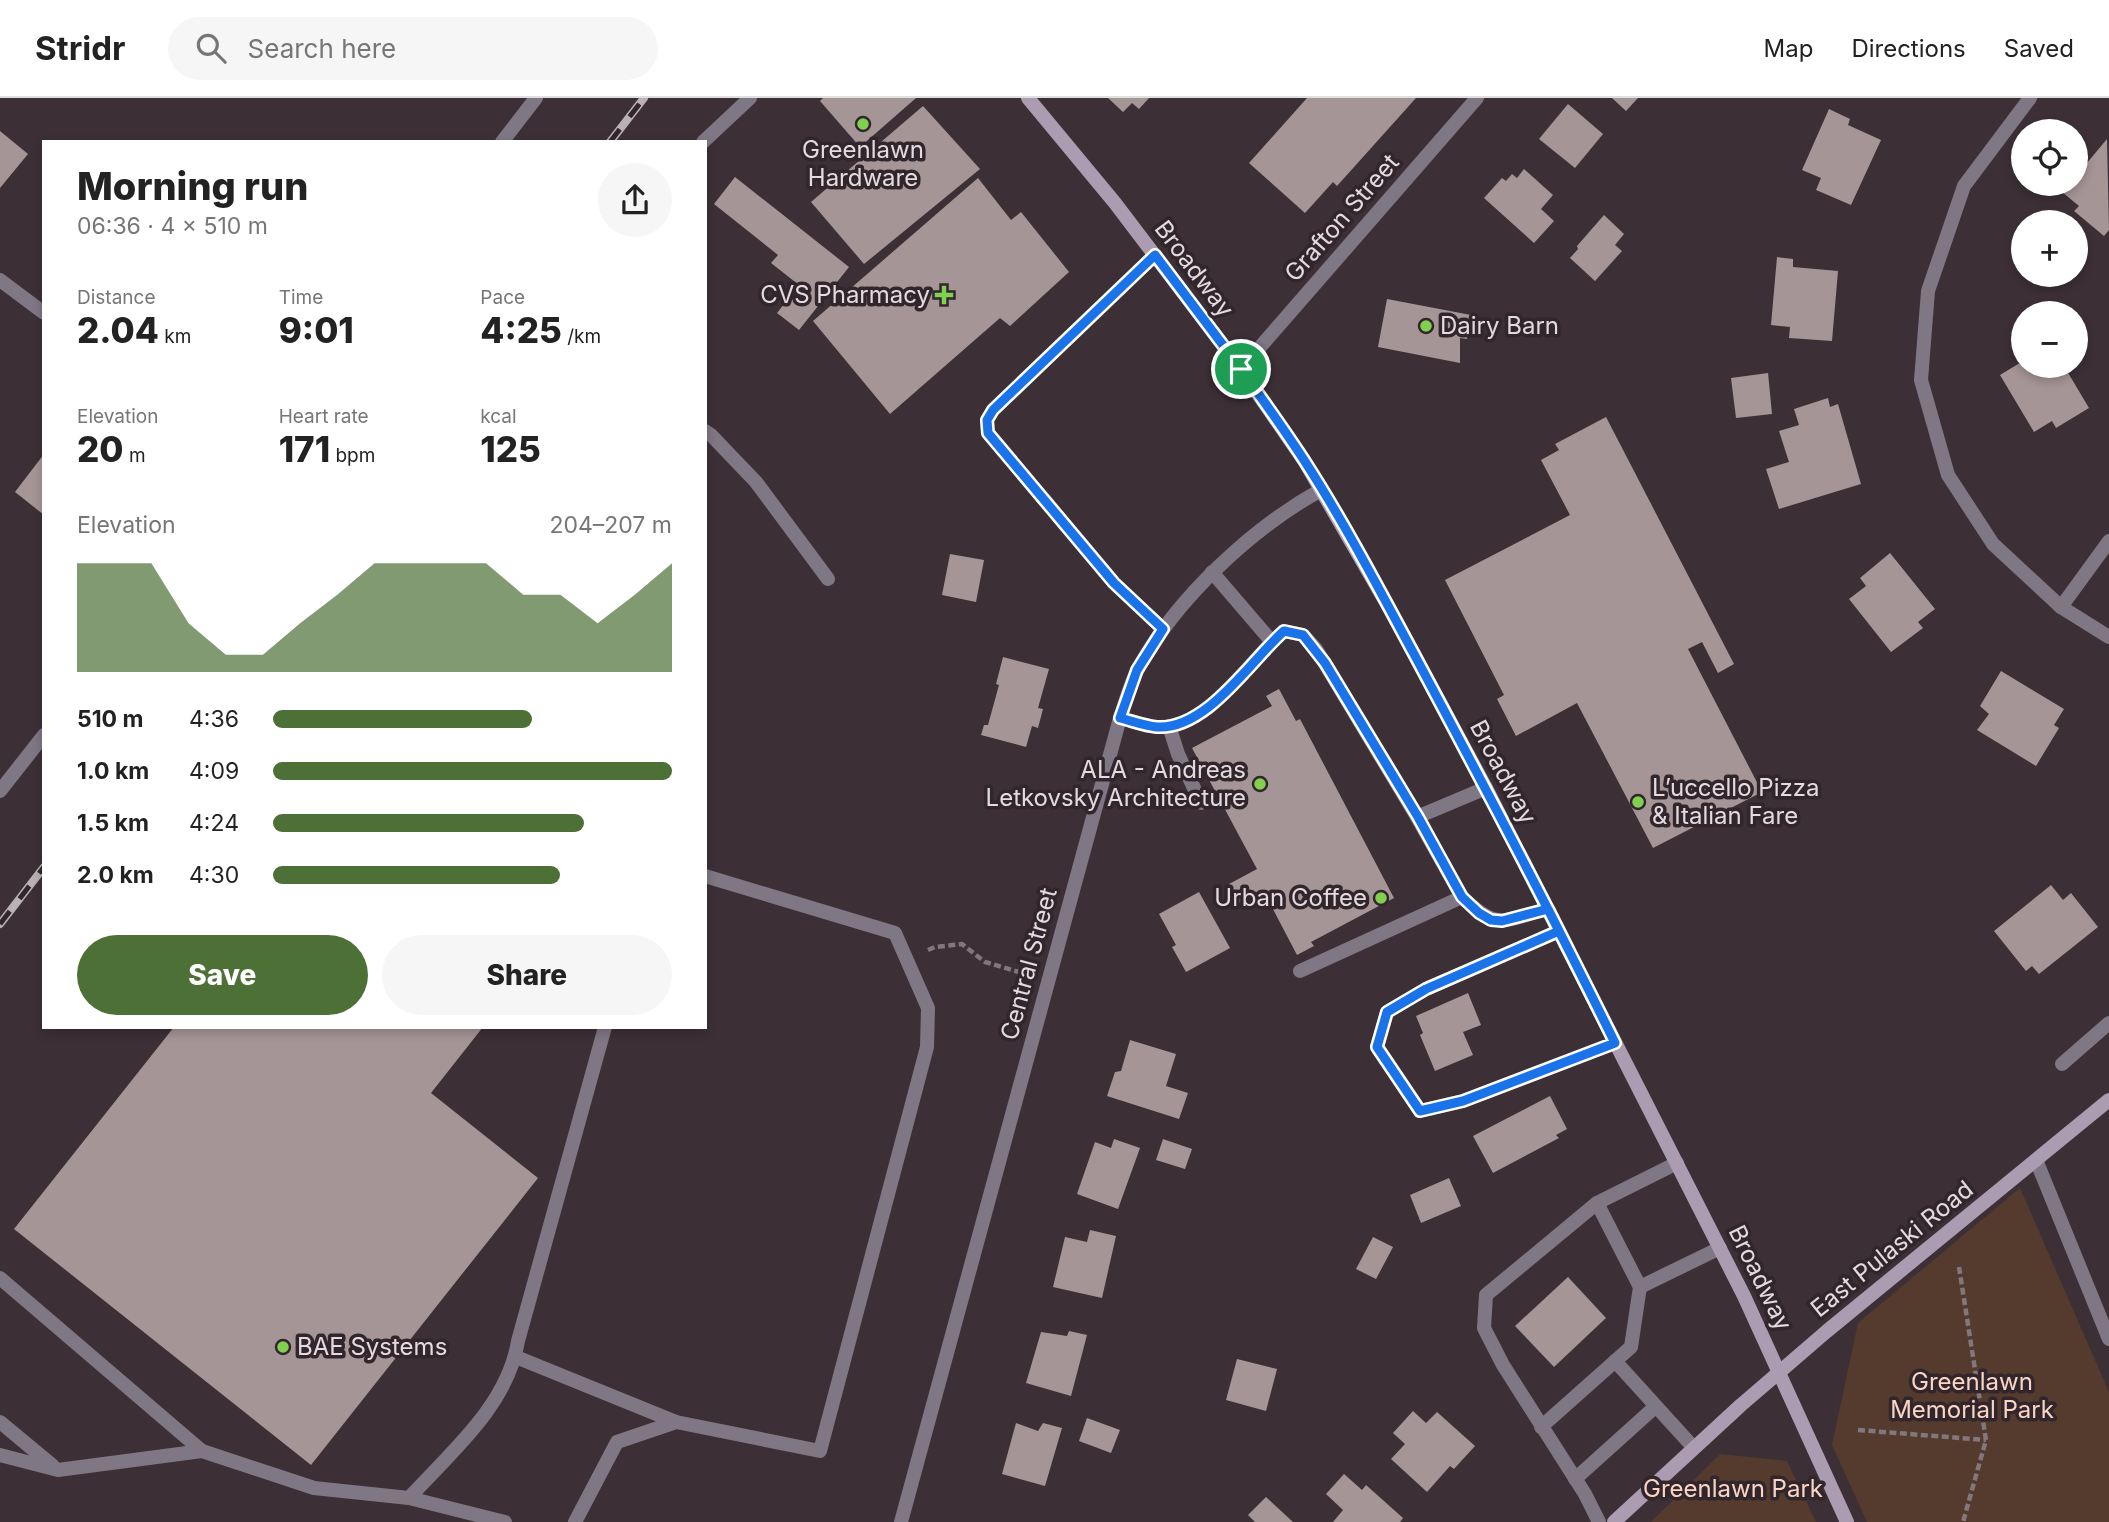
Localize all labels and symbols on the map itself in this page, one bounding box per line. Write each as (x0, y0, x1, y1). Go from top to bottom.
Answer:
marker: Greenlawn Hardware (855, 116, 871, 132)
place label: Greenlawn Hardware (802, 135, 924, 192)
street label: Grafton Street (1278, 148, 1405, 287)
street label: Broadway (1149, 215, 1240, 323)
place label: CVS Pharmacy (760, 280, 930, 309)
marker: CVS Pharmacy (936, 287, 952, 303)
place label: Dairy Barn (1440, 311, 1559, 340)
marker: Dairy Barn (1418, 318, 1434, 334)
pin (1211, 339, 1271, 399)
street label: Broadway (1464, 715, 1543, 829)
place label: ALA - Andreas Letkovsky Architecture (986, 755, 1246, 812)
place label: L’uccello Pizza & Italian Fare (1652, 773, 1819, 830)
marker: ALA - Andreas Letkovsky Architecture (1252, 776, 1268, 792)
marker: L’uccello Pizza & Italian Fare (1630, 794, 1646, 810)
place label: Urban Coffee (1214, 883, 1367, 912)
street label: Central Street (994, 884, 1063, 1043)
marker: Urban Coffee (1373, 890, 1389, 906)
street label: East Pulaski Road (1805, 1174, 1979, 1323)
street label: Broadway (1723, 1220, 1798, 1335)
place label: BAE Systems (297, 1332, 447, 1361)
marker: BAE Systems (275, 1339, 291, 1355)
park label: Greenlawn Memorial Park (1890, 1367, 2054, 1424)
park label: Greenlawn Park (1643, 1474, 1823, 1503)

